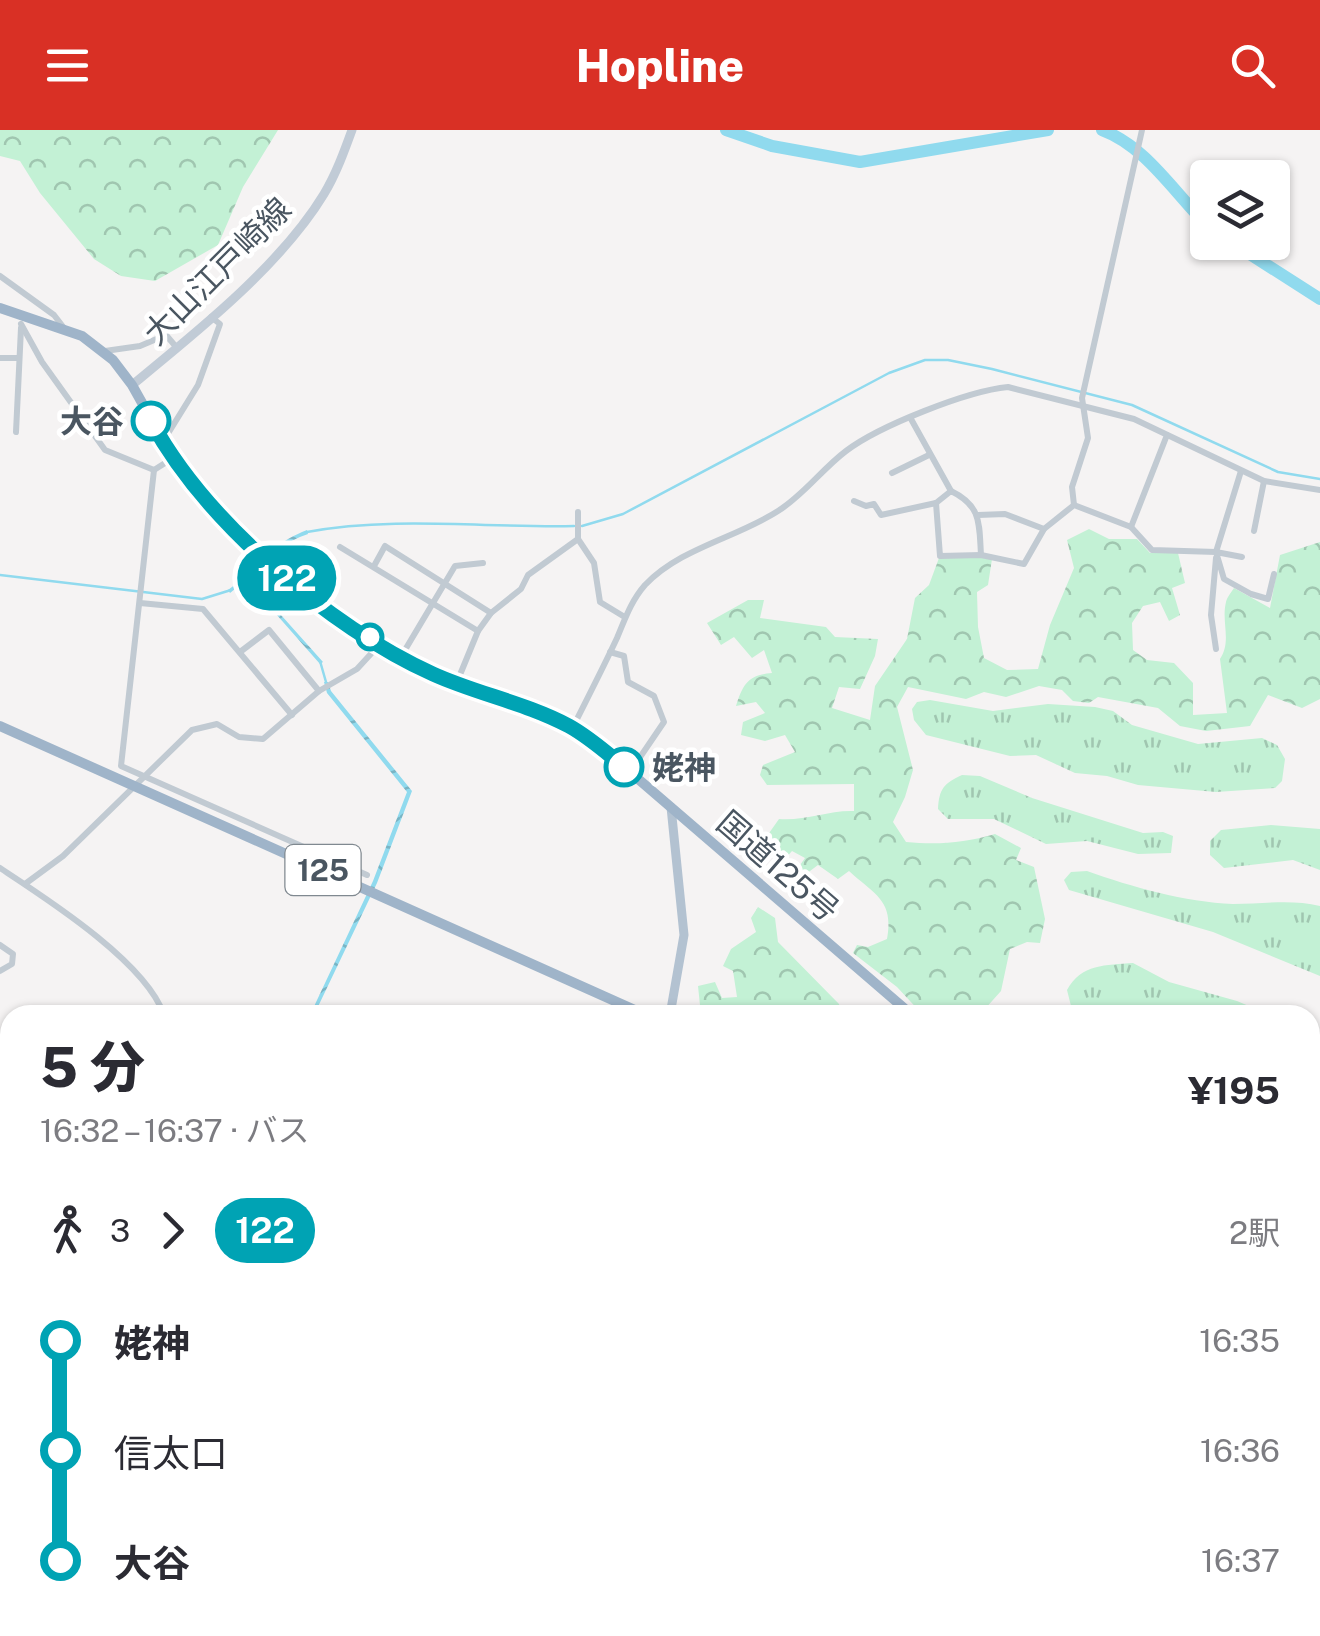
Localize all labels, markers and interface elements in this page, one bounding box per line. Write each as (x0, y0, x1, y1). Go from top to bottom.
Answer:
icon: menu (40, 38, 95, 93)
icon: search (1225, 38, 1280, 93)
text: Hopline (576, 39, 744, 92)
map controls (1190, 160, 1290, 260)
button: layers (1190, 160, 1290, 260)
street label: 大山江戸崎線 (136, 190, 298, 352)
marker: 大谷 (132, 402, 170, 440)
place label: 大谷 (60, 403, 124, 440)
line badge: 122 (230, 546, 344, 610)
text: 122 (257, 558, 317, 599)
unlabelled marker (357, 624, 383, 650)
marker: 姥神 (605, 748, 643, 786)
place label: 姥神 (652, 749, 716, 786)
street label: 国道125号 (710, 803, 846, 929)
road number: 125 (286, 845, 360, 895)
text: 5 分 (40, 1035, 145, 1099)
text: ¥195 (1188, 1068, 1280, 1113)
text: 16:32 – 16:37 · バス (40, 1112, 310, 1149)
icon: walk (40, 1203, 95, 1258)
icon: forward (145, 1203, 200, 1258)
text: 122 (235, 1210, 295, 1251)
text: 3 (110, 1212, 130, 1249)
text: 2駅 (1229, 1214, 1280, 1251)
text: 姥神 (114, 1321, 190, 1366)
text: 16:35 (1199, 1322, 1280, 1359)
text: 信太口 (114, 1431, 228, 1476)
text: 16:36 (1200, 1432, 1280, 1469)
text: 大谷 (114, 1541, 190, 1586)
text: 16:37 (1201, 1542, 1280, 1579)

